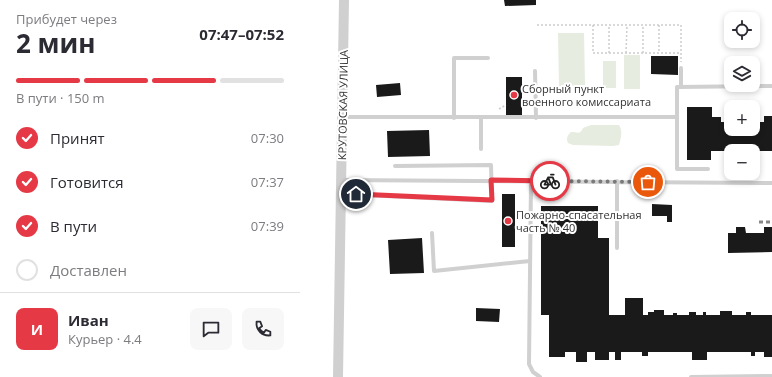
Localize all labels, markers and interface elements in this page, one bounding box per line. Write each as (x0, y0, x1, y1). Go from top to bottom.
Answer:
text: Прибудет через (16, 10, 117, 28)
map controls (724, 12, 760, 180)
button: locate (724, 12, 760, 48)
text: 07:47–07:52 (199, 24, 284, 44)
text: 2 мин (16, 25, 96, 61)
street label: КРУТОВСКАЯ УЛИЦА (334, 50, 351, 160)
button: layers (724, 56, 760, 92)
place label: Сборный пункт военного комиссариата (522, 81, 651, 109)
text: В пути · 150 m (16, 89, 105, 107)
marker: Сборный пункт военного комиссариата (509, 90, 519, 100)
button: + (724, 100, 760, 136)
icon: check (16, 127, 38, 149)
text: Принят (50, 128, 105, 148)
text: 07:30 (251, 129, 284, 147)
button: − (724, 144, 760, 180)
courier (530, 161, 570, 201)
pin (631, 165, 665, 199)
icon: bike (539, 170, 561, 192)
icon: check (16, 171, 38, 193)
icon: bag (637, 171, 659, 193)
text: Готовится (50, 172, 124, 192)
text: 07:37 (251, 173, 284, 191)
pin (339, 177, 373, 211)
icon: home (345, 183, 367, 205)
place label: Пожарно-спасательная часть № 40 (516, 207, 642, 235)
icon: check (16, 215, 38, 237)
text: В пути (50, 216, 97, 236)
marker: Пожарно-спасательная часть № 40 (503, 216, 513, 226)
text: 07:39 (251, 217, 284, 235)
text: Доставлен (50, 260, 127, 280)
button: chat (190, 308, 232, 350)
button: phone (242, 308, 284, 350)
text: Иван (68, 310, 109, 330)
text: И (31, 319, 43, 339)
text: Курьер · 4.4 (68, 330, 142, 348)

